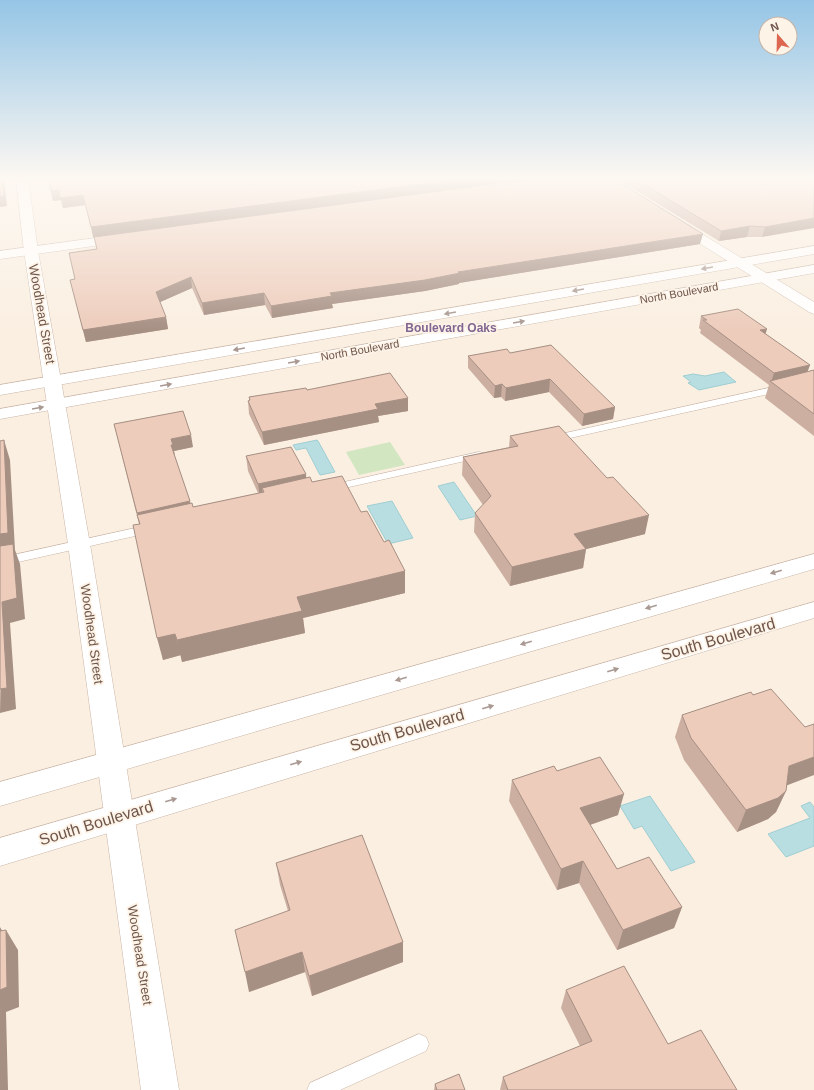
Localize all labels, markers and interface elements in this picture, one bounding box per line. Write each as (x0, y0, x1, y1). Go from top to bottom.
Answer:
north arrow (758, 16, 798, 56)
text: N (769, 20, 780, 34)
street label: Woodhead Street (26, 263, 58, 365)
one-way arrow (700, 266, 713, 272)
street label: North Boulevard (639, 280, 719, 306)
one-way arrow (572, 288, 585, 294)
one-way arrow (444, 310, 456, 316)
one-way arrow (513, 319, 525, 325)
district label: Boulevard Oaks (405, 321, 497, 335)
street label: North Boulevard (320, 337, 400, 363)
one-way arrow (233, 346, 246, 352)
one-way arrow (288, 359, 300, 365)
one-way arrow (160, 382, 172, 388)
one-way arrow (32, 404, 45, 410)
one-way arrow (770, 569, 783, 575)
street label: Woodhead Street (78, 583, 107, 685)
one-way arrow (645, 604, 657, 610)
street label: South Boulevard (659, 615, 777, 663)
one-way arrow (520, 640, 532, 646)
one-way arrow (607, 667, 619, 673)
one-way arrow (395, 676, 407, 682)
one-way arrow (482, 704, 494, 710)
street label: South Boulevard (348, 706, 466, 754)
one-way arrow (290, 760, 302, 766)
one-way arrow (166, 797, 178, 803)
street label: South Boulevard (37, 798, 155, 848)
street label: Woodhead Street (125, 904, 155, 1006)

